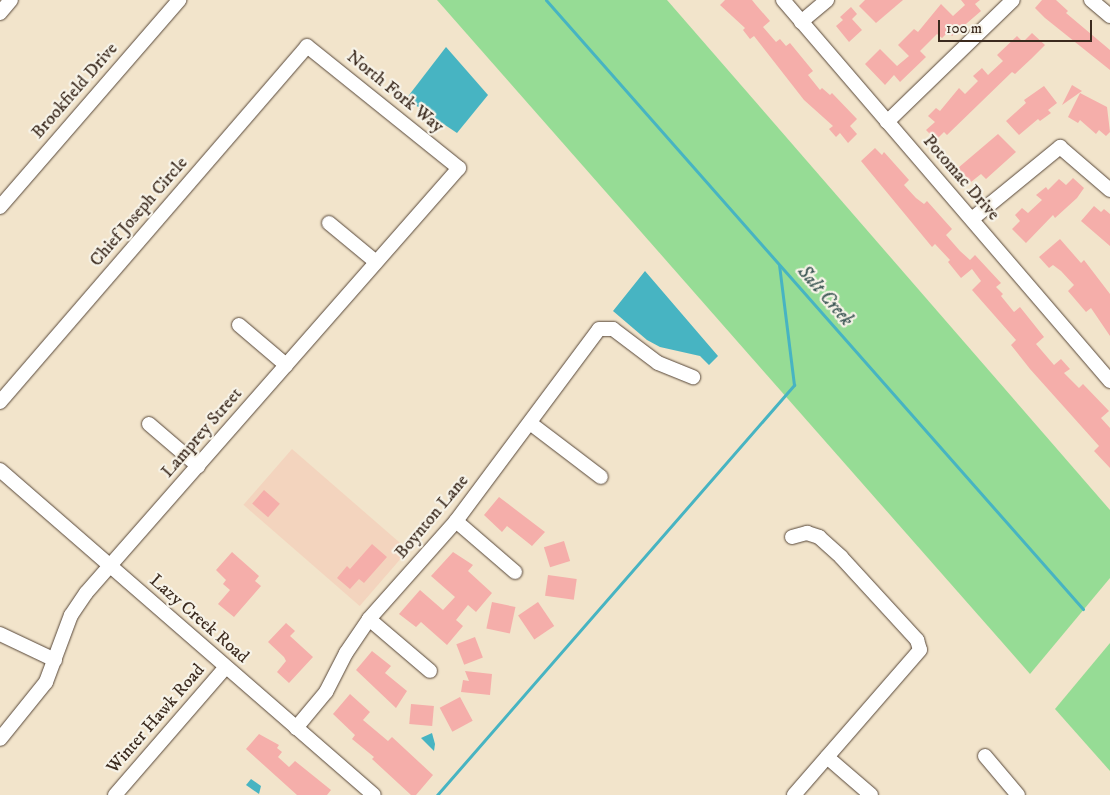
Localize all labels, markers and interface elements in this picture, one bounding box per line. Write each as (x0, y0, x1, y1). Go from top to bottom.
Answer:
scale bar (940, 10, 1094, 42)
text: 100 m (946, 19, 982, 38)
street label: Brookfield Drive (27, 39, 123, 143)
street label: North Fork Way (342, 46, 448, 138)
street label: Potomac Drive (918, 131, 1004, 225)
street label: Chief Joseph Circle (86, 153, 192, 271)
water label: Salt Creek (792, 261, 858, 331)
street label: Lamprey Street (157, 384, 247, 482)
street label: Boynton Lane (391, 471, 473, 563)
street label: Lazy Creek Road (145, 570, 253, 668)
street label: Winter Hawk Road (103, 660, 209, 778)

